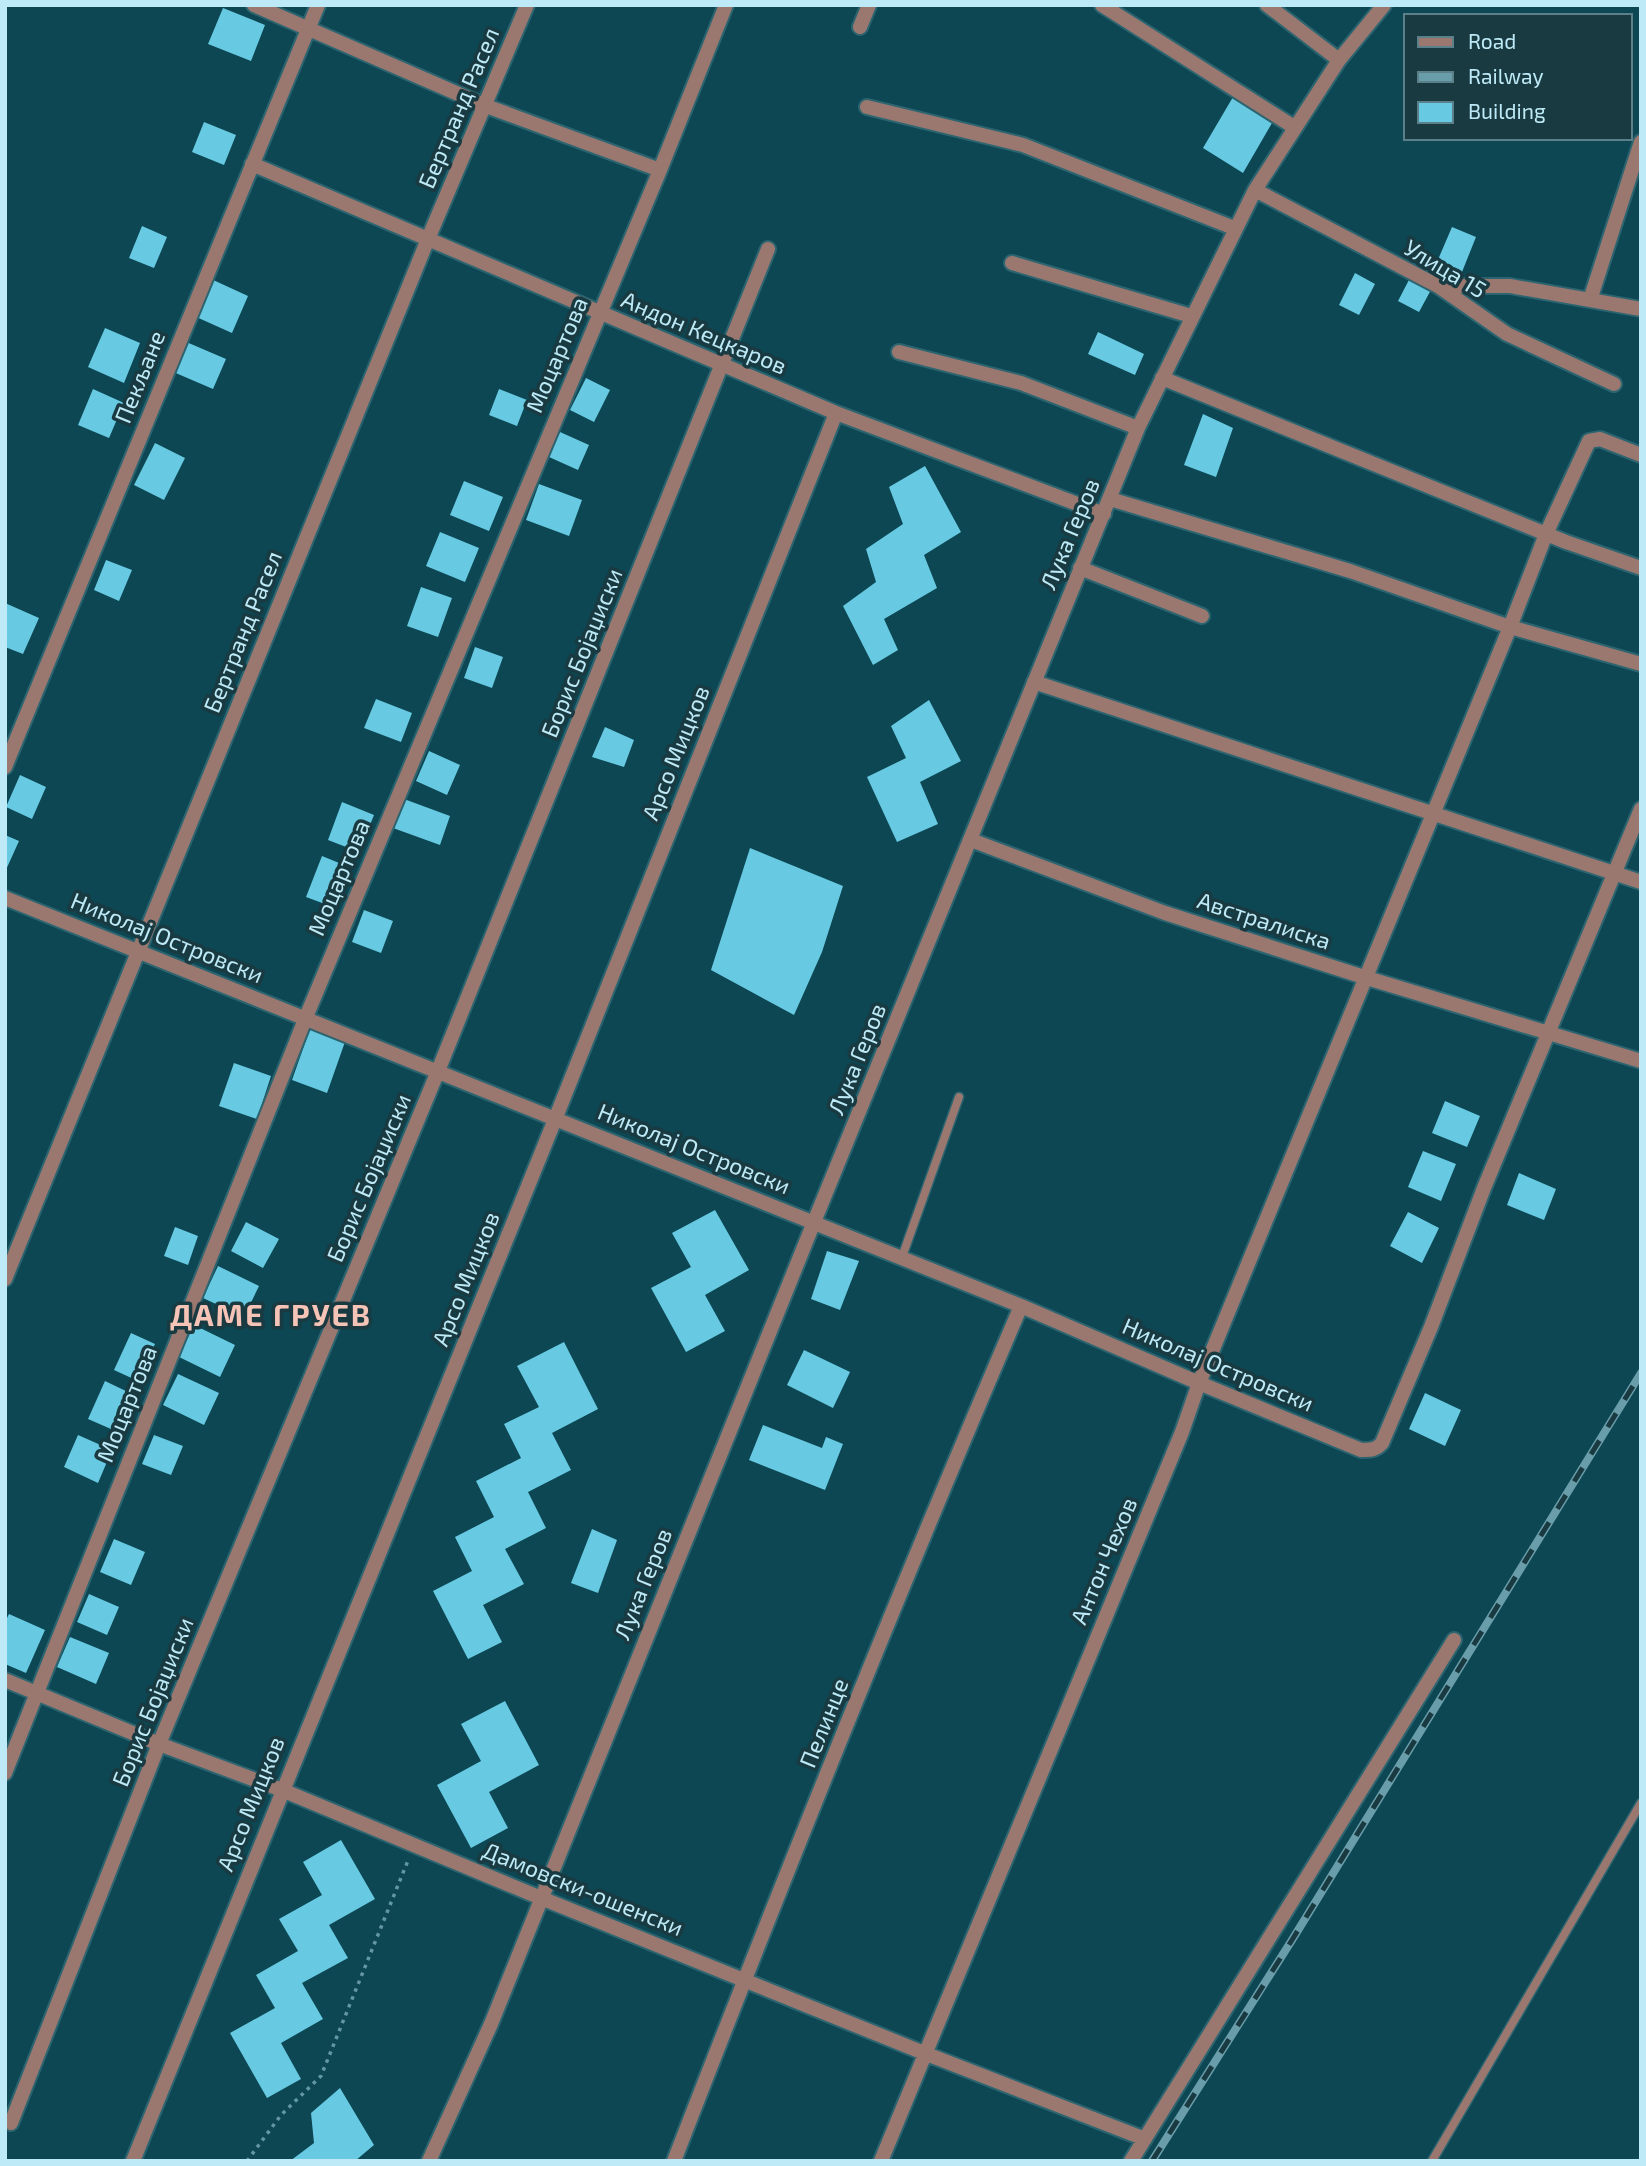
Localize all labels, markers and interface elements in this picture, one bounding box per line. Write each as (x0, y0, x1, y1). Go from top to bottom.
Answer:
legend (1404, 14, 1632, 140)
street label: Бертранд Расел (412, 23, 505, 192)
text: Road (1468, 28, 1516, 53)
text: Railway (1468, 63, 1544, 88)
text: Building (1468, 98, 1546, 123)
street label: Улица 15 (1399, 233, 1492, 304)
street label: Андон Кецкаров (618, 285, 791, 380)
street label: Моцартова (519, 293, 593, 417)
street label: Пекљане (108, 326, 170, 427)
street label: Лука Геров (1033, 474, 1106, 593)
street label: Бертранд Расел (197, 547, 287, 716)
street label: Борис Бојаџиски (534, 564, 628, 741)
street label: Арсо Мицков (635, 681, 715, 824)
street label: Моцартова (301, 816, 375, 940)
street label: Австралиска (1194, 885, 1334, 955)
street label: Николај Островски (67, 886, 268, 988)
street label: Лука Геров (821, 999, 892, 1119)
street label: Борис Бојаџиски (320, 1089, 416, 1266)
street label: Николај Островски (594, 1097, 795, 1199)
street label: Арсо Мицков (425, 1207, 505, 1350)
district label: ДАМЕ ГРУЕВ (170, 1296, 372, 1332)
street label: Николај Островски (1119, 1311, 1318, 1417)
street label: Моцартова (90, 1341, 162, 1466)
street label: Антон Чехов (1064, 1493, 1142, 1628)
street label: Лука Геров (607, 1524, 678, 1644)
street label: Борис Бојаџиски (105, 1613, 199, 1790)
street label: Пелинце (793, 1674, 854, 1771)
street label: Арсо Мицков (210, 1732, 290, 1875)
street label: Дамовски-ошенски (479, 1835, 688, 1941)

